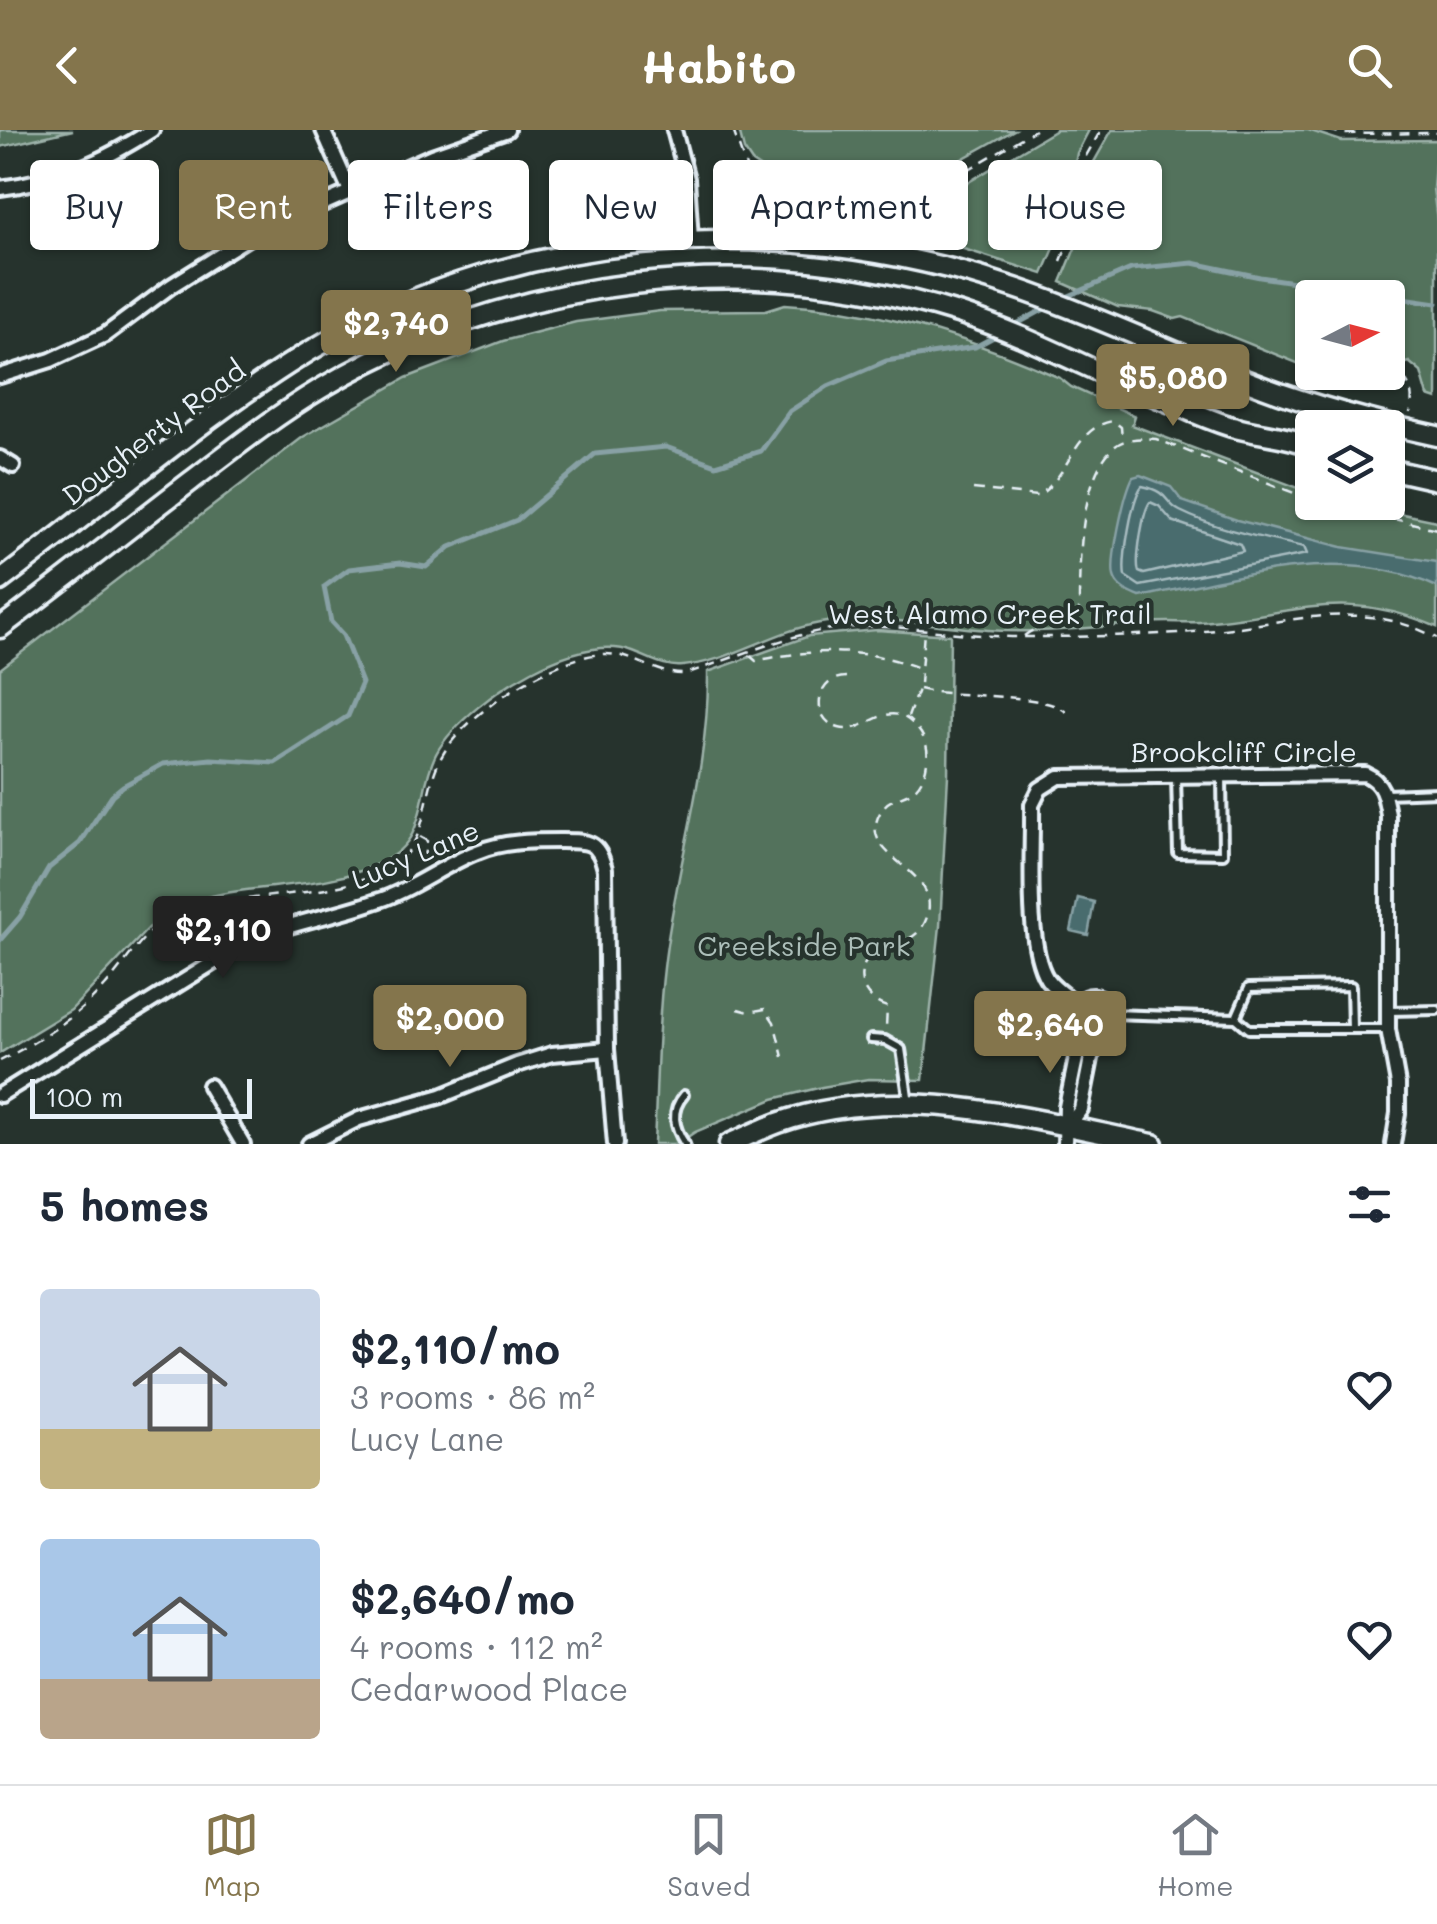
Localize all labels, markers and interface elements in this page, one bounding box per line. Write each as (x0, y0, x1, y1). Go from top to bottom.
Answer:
text: Habito (641, 36, 796, 94)
icon: back (40, 38, 95, 93)
icon: search (1342, 38, 1397, 93)
chip: Buy (30, 160, 159, 250)
chip: Rent (179, 160, 328, 250)
chip: Filters (348, 160, 529, 250)
chip: New (549, 160, 693, 250)
chip: Apartment (713, 160, 968, 250)
chip: House (988, 160, 1162, 250)
north arrow (1295, 280, 1405, 390)
map controls (1295, 280, 1405, 520)
pin: $2,740 (315, 290, 477, 375)
text: $2,740 (343, 301, 449, 343)
pin: $5,080 (1092, 344, 1254, 429)
street label: Dougherty Road (54, 351, 252, 513)
text: $5,080 (1118, 355, 1228, 397)
button: layers (1295, 410, 1405, 520)
street label: West Alamo Creek Trail (828, 595, 1152, 631)
street label: Brookcliff Circle (1131, 733, 1357, 769)
street label: Lucy Lane (346, 811, 484, 897)
pin: $2,110 (142, 896, 304, 981)
text: $2,110 (175, 907, 271, 949)
park label: Creekside Park (697, 927, 911, 963)
pin: $2,000 (369, 985, 531, 1070)
pin: $2,640 (969, 991, 1131, 1076)
text: $2,000 (395, 996, 505, 1038)
text: $2,640 (996, 1002, 1104, 1044)
scale bar (30, 1074, 252, 1118)
text: 100 m (45, 1078, 123, 1114)
text: 5 homes (40, 1177, 209, 1232)
icon: filters (1342, 1177, 1397, 1232)
text: $2,110/mo (350, 1320, 560, 1375)
icon: home (120, 1329, 240, 1449)
icon: heart (1342, 1362, 1397, 1417)
text: 3 rooms · 86 m² (350, 1375, 595, 1417)
text: Lucy Lane (350, 1417, 504, 1459)
text: $2,640/mo (350, 1570, 575, 1625)
icon: home (120, 1579, 240, 1699)
icon: heart (1342, 1612, 1397, 1667)
text: 4 rooms · 112 m² (350, 1625, 603, 1667)
text: Cedarwood Place (350, 1667, 628, 1709)
tab: Map (203, 1807, 260, 1903)
tab: Saved (667, 1807, 750, 1903)
tab: Home (1157, 1807, 1234, 1903)

